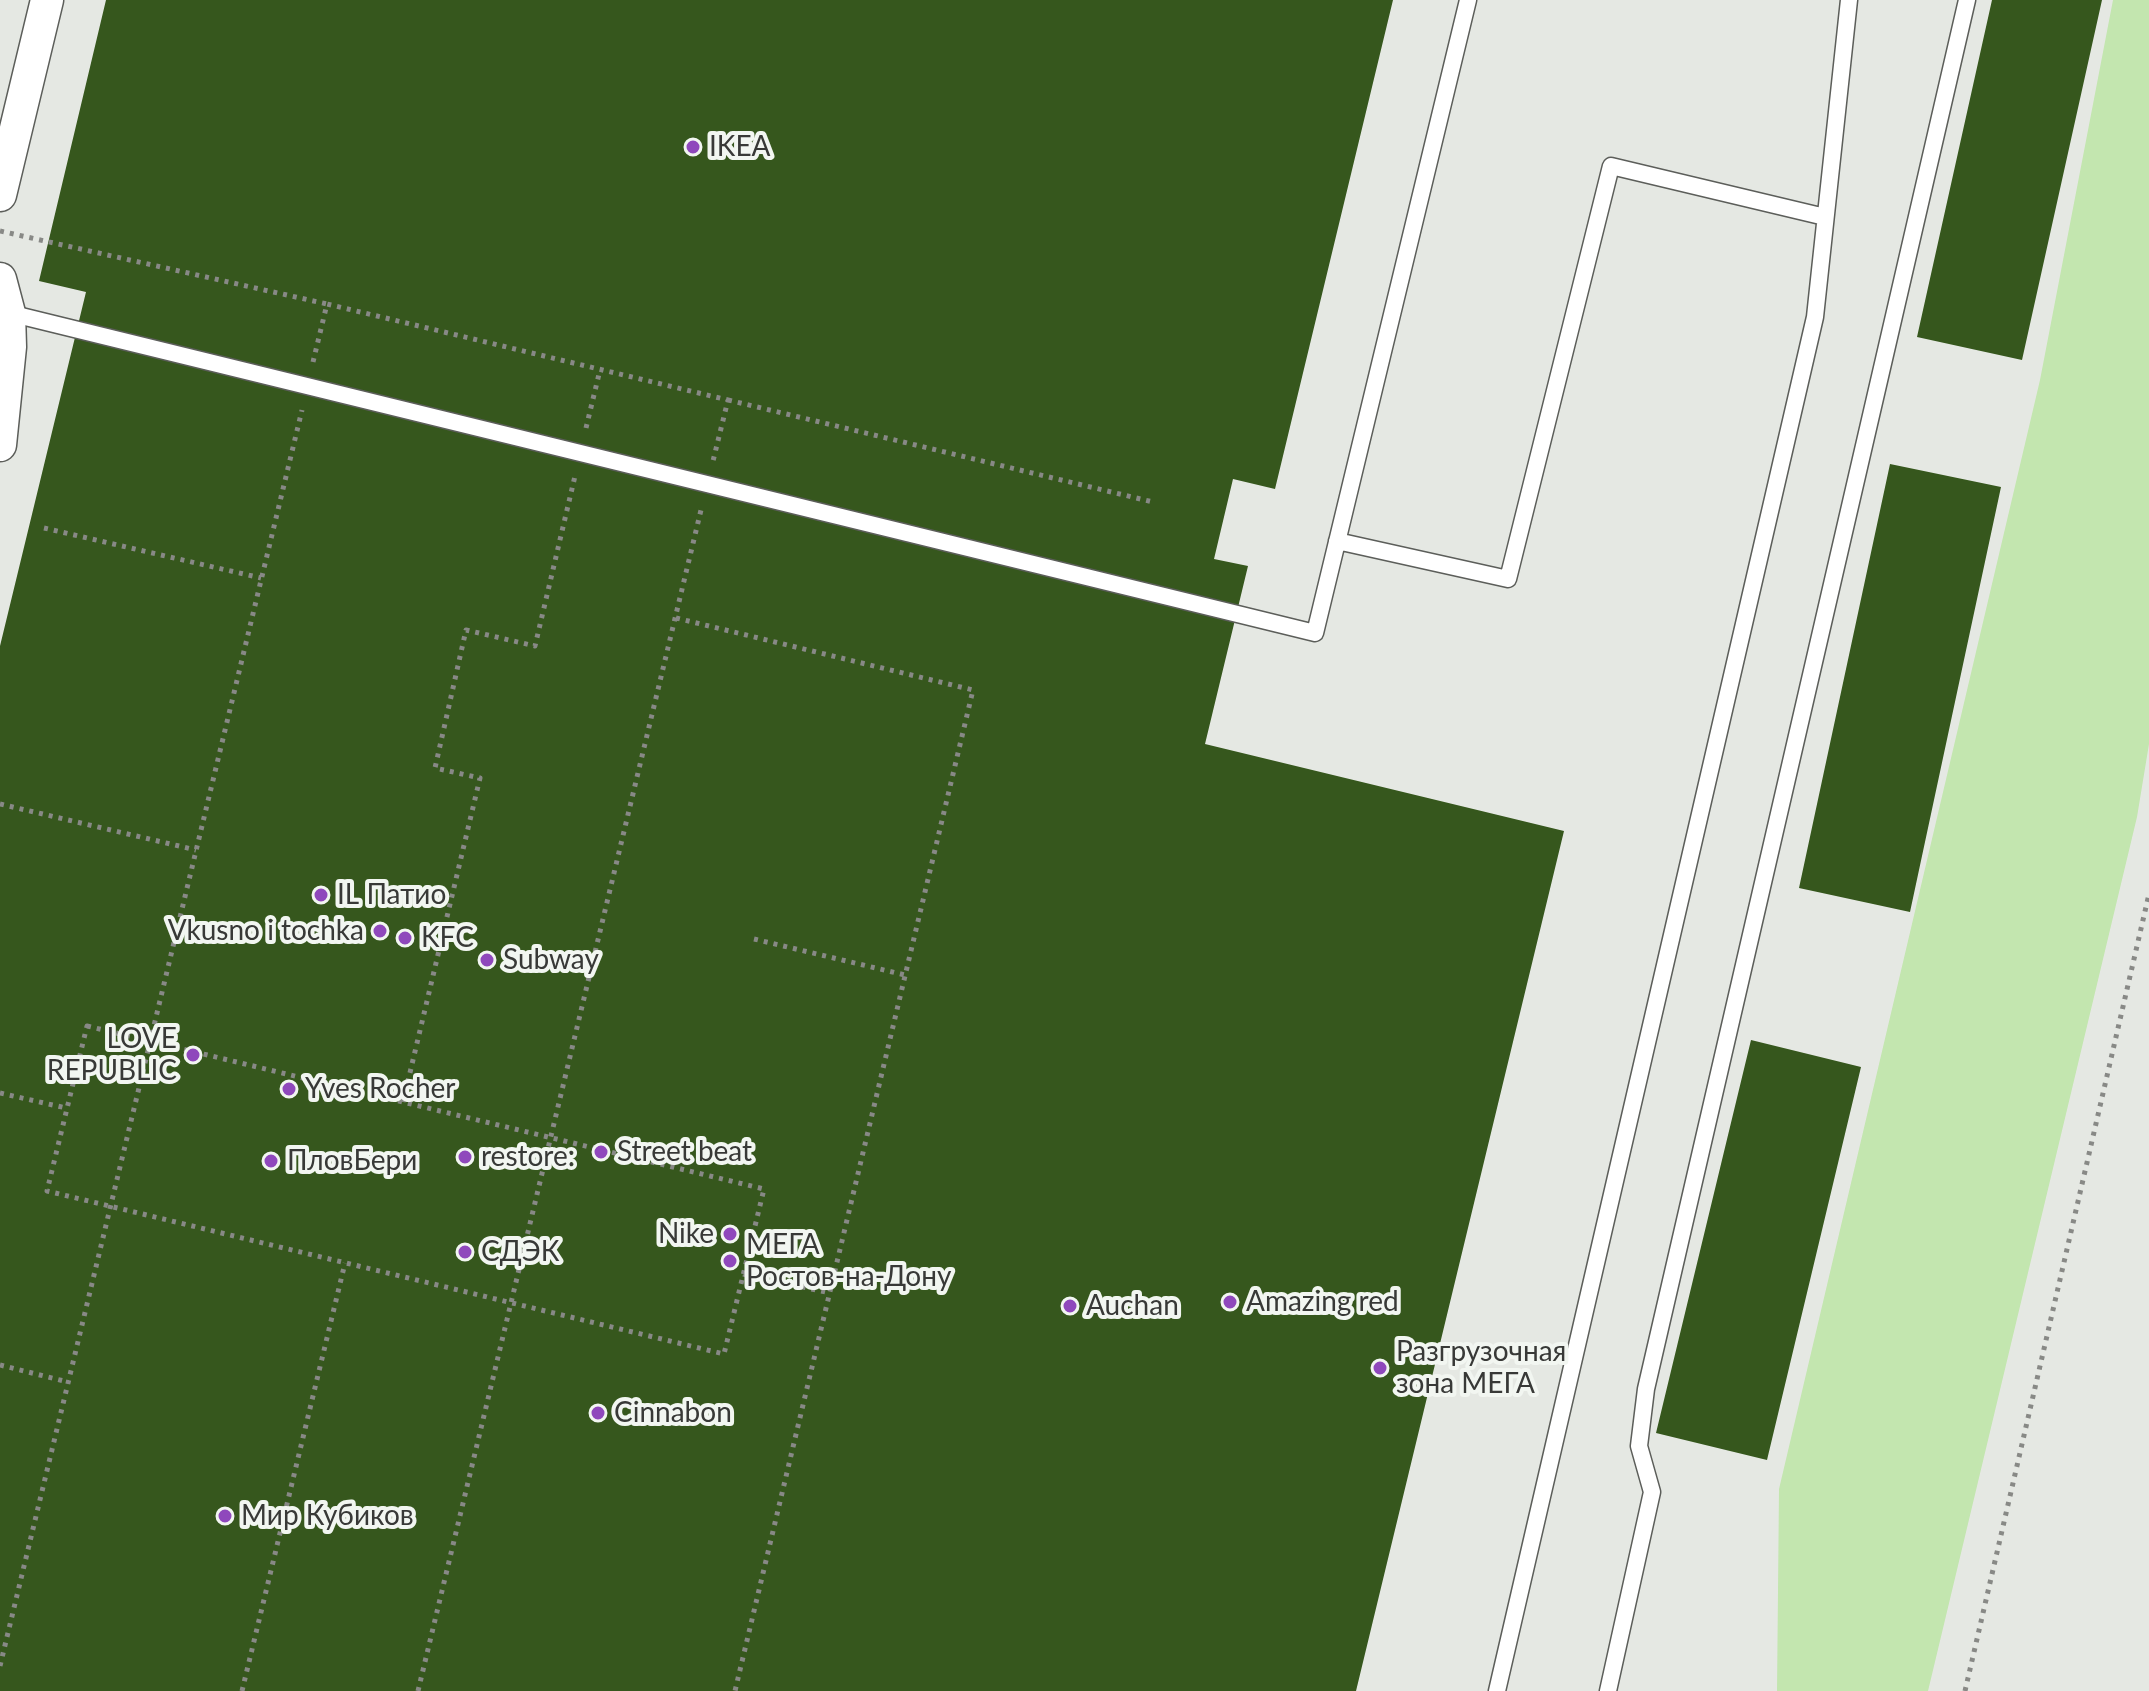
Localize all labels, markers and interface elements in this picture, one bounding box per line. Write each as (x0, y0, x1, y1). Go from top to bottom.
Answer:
place label: IKEA (709, 130, 771, 164)
marker: IKEA (684, 138, 702, 156)
place label: IL Патио (337, 878, 446, 912)
marker: IL Патио (312, 886, 330, 904)
place label: Vkusno i tochka (168, 914, 364, 948)
place label: KFC (421, 921, 474, 955)
marker: Vkusno i tochka (371, 922, 389, 940)
marker: KFC (396, 929, 414, 947)
place label: Subway (503, 943, 599, 977)
marker: Subway (478, 951, 496, 969)
place label: LOVE REPUBLIC (47, 1022, 177, 1088)
marker: LOVE REPUBLIC (184, 1046, 202, 1064)
place label: Yves Rocher (305, 1072, 456, 1106)
marker: Yves Rocher (280, 1080, 298, 1098)
place label: Street beat (617, 1135, 752, 1169)
place label: restore: (481, 1140, 575, 1174)
marker: Street beat (592, 1143, 610, 1161)
place label: ПловБери (287, 1144, 417, 1178)
marker: restore: (456, 1148, 474, 1166)
marker: ПловБери (262, 1152, 280, 1170)
place label: Nike (658, 1217, 714, 1251)
marker: Nike (721, 1225, 739, 1243)
place label: МЕГА Ростов-на-Дону (746, 1228, 951, 1294)
place label: СДЭК (481, 1235, 559, 1269)
marker: СДЭК (456, 1243, 474, 1261)
marker: МЕГА Ростов-на-Дону (721, 1252, 739, 1270)
place label: Amazing red (1246, 1285, 1399, 1319)
place label: Auchan (1086, 1289, 1179, 1323)
marker: Amazing red (1221, 1293, 1239, 1311)
marker: Auchan (1061, 1297, 1079, 1315)
place label: Разгрузочная зона МЕГА (1396, 1335, 1566, 1401)
marker: Разгрузочная зона МЕГА (1371, 1359, 1389, 1377)
place label: Cinnabon (614, 1396, 732, 1430)
marker: Cinnabon (589, 1404, 607, 1422)
place label: Мир Кубиков (241, 1499, 414, 1533)
marker: Мир Кубиков (216, 1507, 234, 1525)

